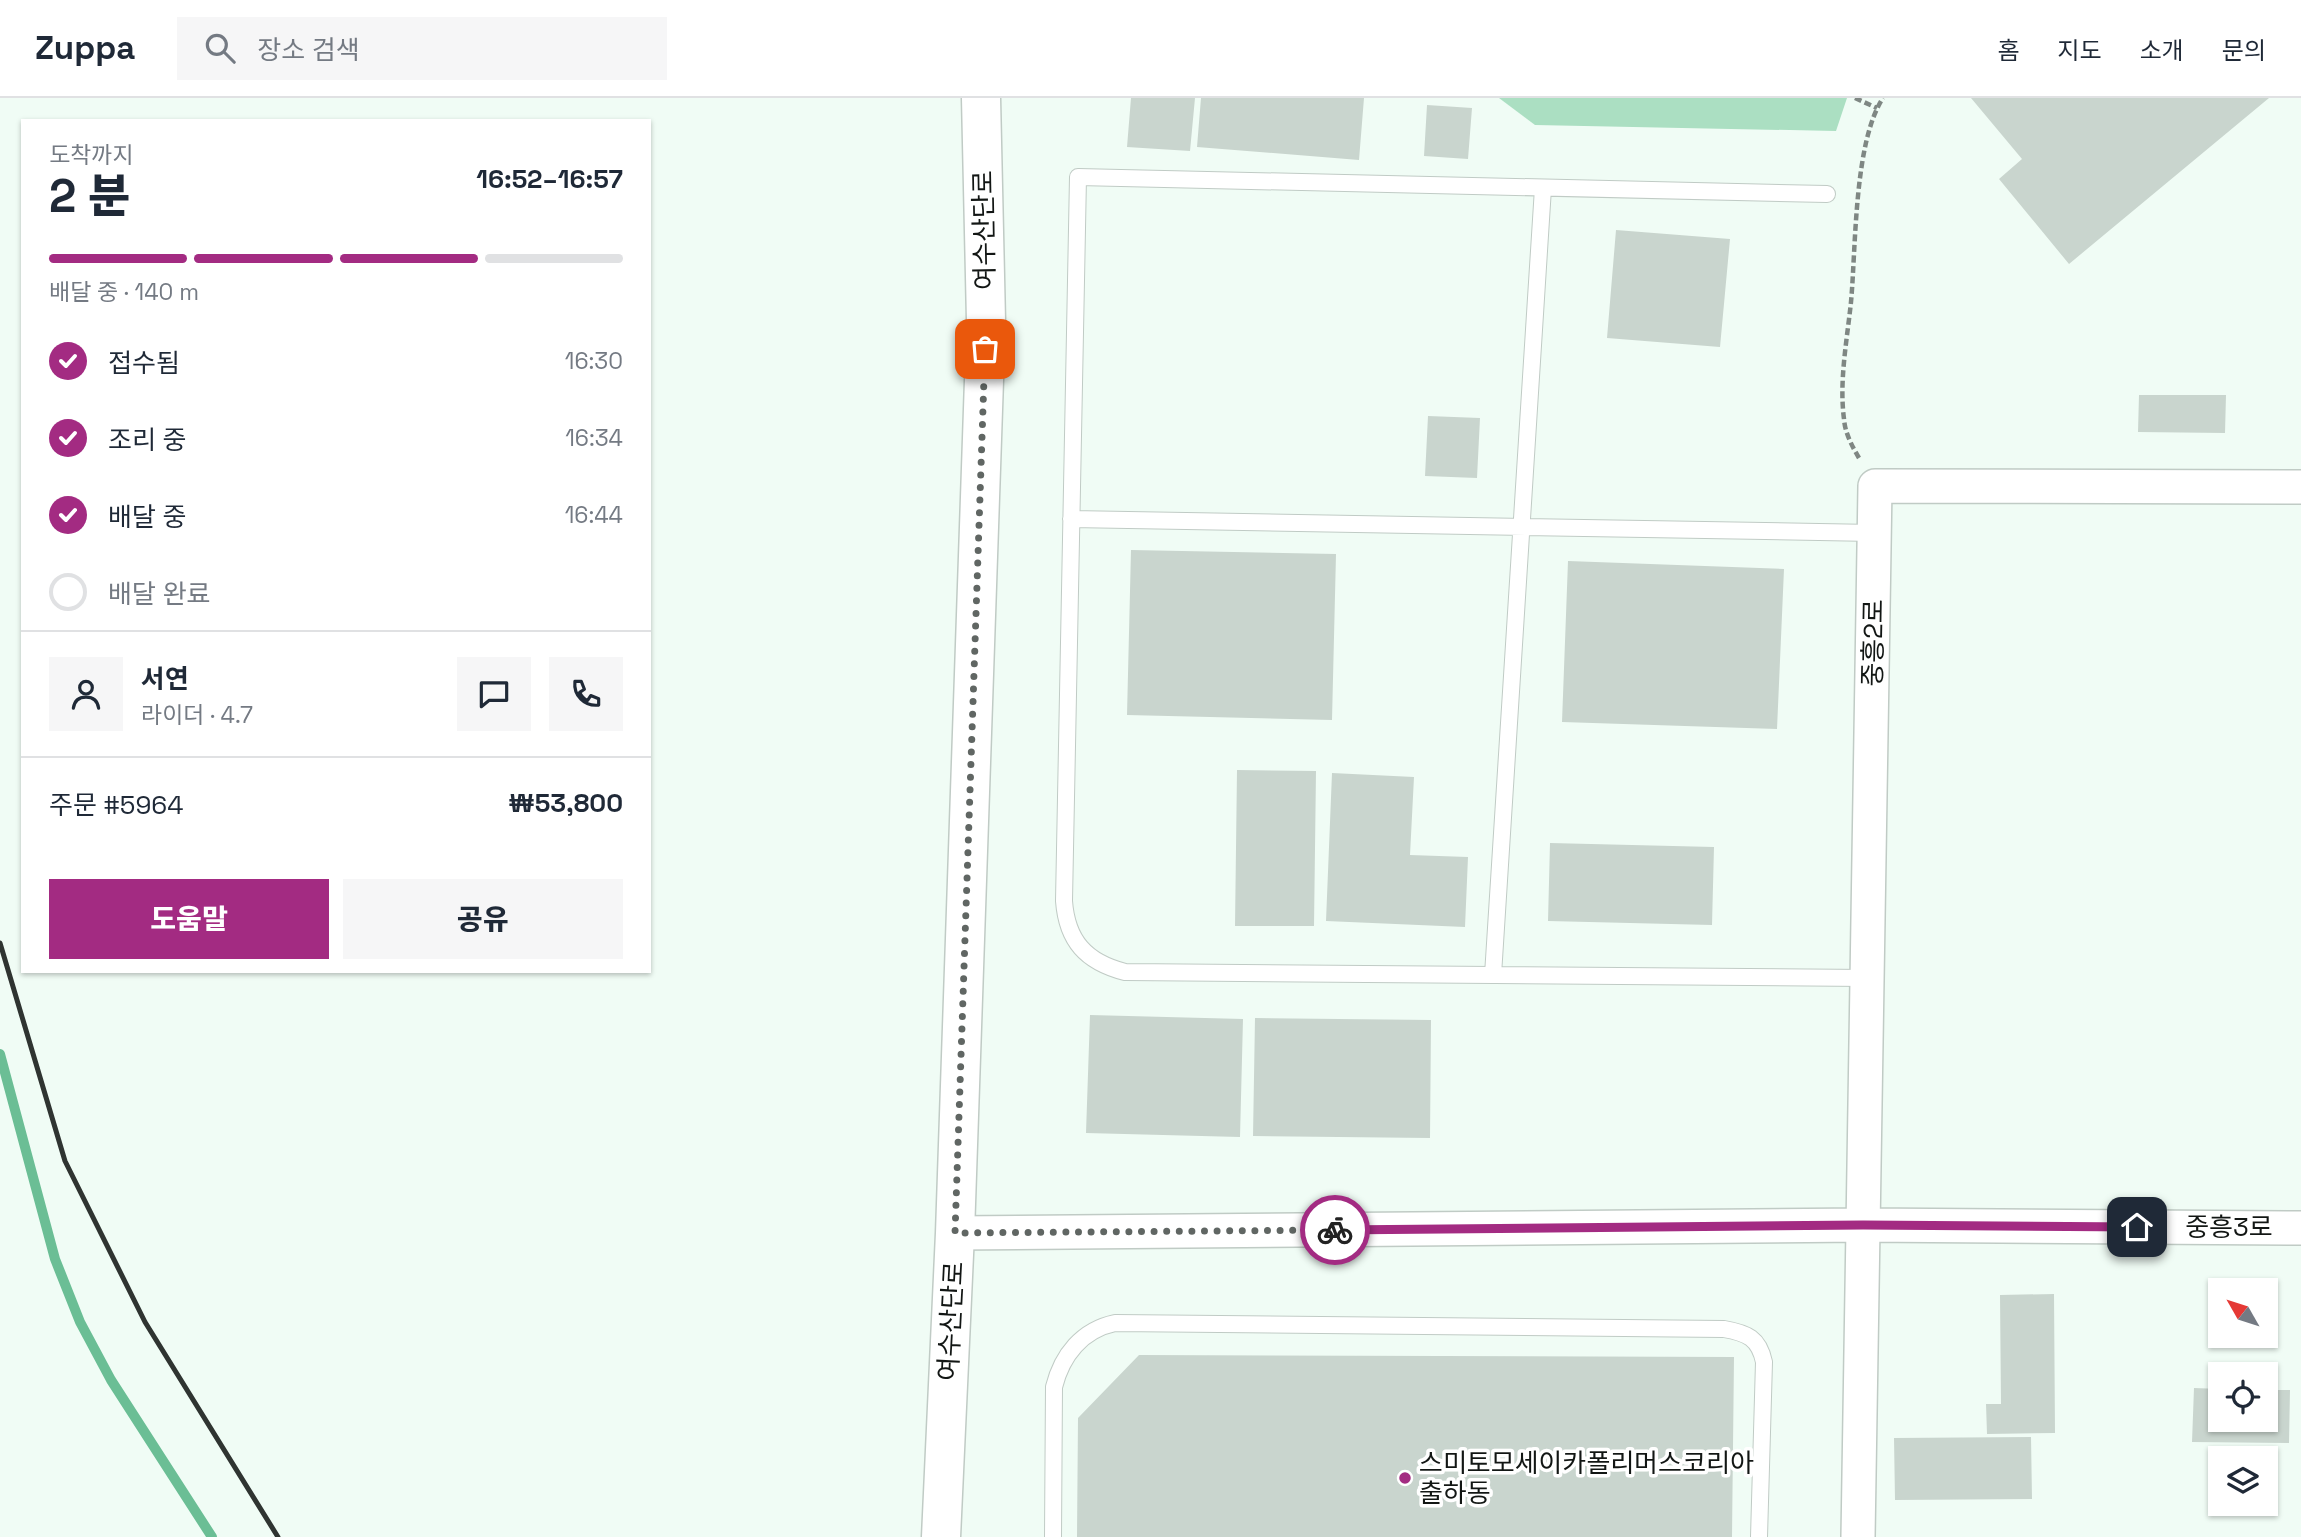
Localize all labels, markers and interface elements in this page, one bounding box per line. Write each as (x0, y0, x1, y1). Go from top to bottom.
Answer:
search box (177, 17, 667, 80)
text: Zuppa (35, 27, 135, 69)
icon: search (201, 29, 239, 67)
text: 장소 검색 (257, 33, 360, 67)
text: 홈 (1997, 35, 2019, 66)
text: 지도 (2057, 35, 2102, 66)
text: 소개 (2140, 35, 2184, 66)
text: 문의 (2222, 35, 2266, 66)
text: 도착까지 (49, 140, 134, 170)
text: 16:52–16:57 (476, 162, 623, 196)
text: 2 분 (49, 167, 130, 225)
street label: 여수산단로 (966, 170, 1002, 290)
text: 배달 중 · 140 m (49, 277, 199, 307)
pin (955, 319, 1015, 379)
icon: bag (966, 330, 1004, 368)
icon: check (49, 342, 87, 380)
text: 접수됨 (108, 346, 180, 380)
text: 16:30 (565, 346, 623, 376)
icon: check (49, 419, 87, 457)
text: 조리 중 (108, 423, 186, 457)
text: 16:34 (565, 423, 623, 453)
icon: check (49, 496, 87, 534)
text: 배달 중 (108, 500, 186, 534)
text: 16:44 (565, 500, 623, 530)
text: 배달 완료 (108, 577, 210, 611)
street label: 중흥2로 (1855, 599, 1891, 687)
button: person (49, 657, 123, 731)
button: chat (457, 657, 531, 731)
button: phone (549, 657, 623, 731)
text: 서연 (141, 662, 189, 696)
text: 라이더 · 4.7 (141, 700, 253, 730)
text: ₩53,800 (508, 786, 623, 820)
text: 주문 #5964 (49, 788, 184, 822)
button: 도움말 (49, 879, 329, 959)
button: 공유 (343, 879, 623, 959)
courier (1300, 1195, 1370, 1265)
pin (2107, 1197, 2167, 1257)
icon: home (2118, 1208, 2156, 1246)
street label: 중흥3로 (2185, 1210, 2273, 1244)
icon: bike (1316, 1211, 1354, 1249)
street label: 여수산단로 (931, 1260, 971, 1382)
north arrow (2208, 1278, 2278, 1348)
map controls (2208, 1278, 2278, 1516)
button: locate (2208, 1362, 2278, 1432)
place label: 스미토모세이카폴리머스코리아 출하동 (1419, 1446, 1754, 1510)
button: layers (2208, 1446, 2278, 1516)
marker: 스미토모세이카폴리머스코리아 출하동 (1397, 1470, 1413, 1486)

